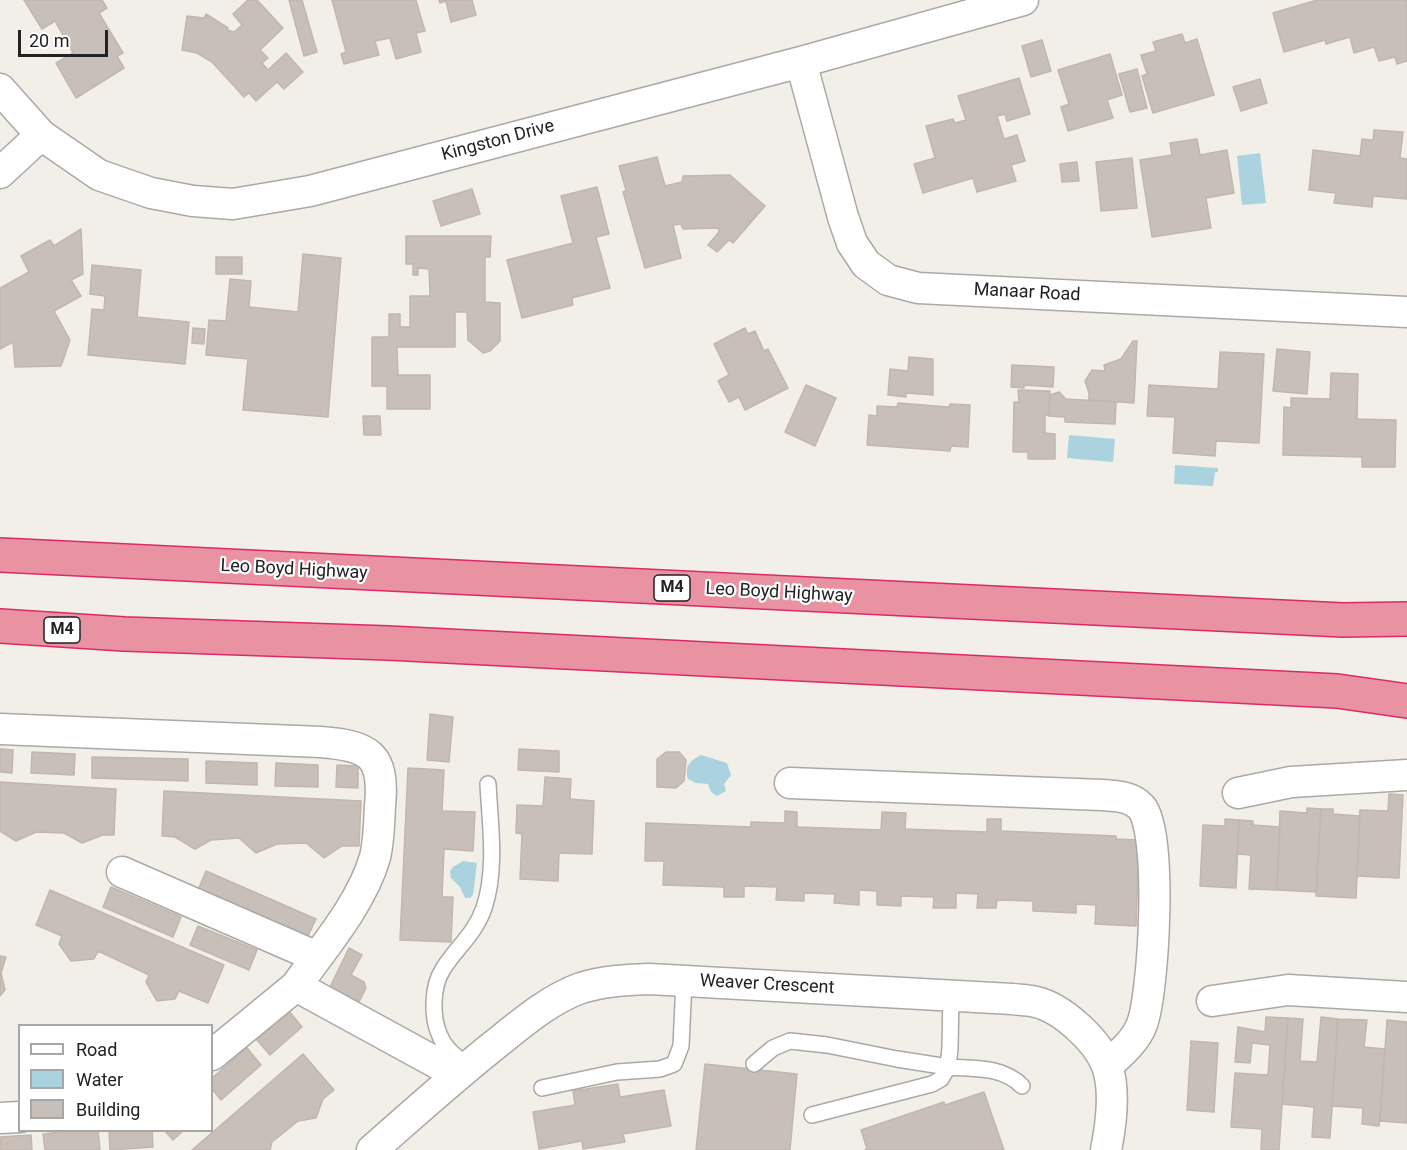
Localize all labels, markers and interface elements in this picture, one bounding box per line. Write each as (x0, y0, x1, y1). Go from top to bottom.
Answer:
scale bar (21, 18, 111, 56)
text: 20 m (29, 30, 69, 51)
street label: Kingston Drive (439, 116, 557, 166)
street label: Manaar Road (973, 279, 1081, 307)
street label: Leo Boyd Highway (220, 555, 368, 585)
road number: M4 (654, 575, 690, 601)
street label: Leo Boyd Highway (705, 578, 853, 608)
road number: M4 (44, 617, 80, 643)
street label: Weaver Crescent (699, 971, 835, 999)
legend (18, 1024, 213, 1132)
text: Road (76, 1039, 117, 1060)
text: Water (76, 1069, 123, 1090)
text: Building (76, 1099, 140, 1120)

